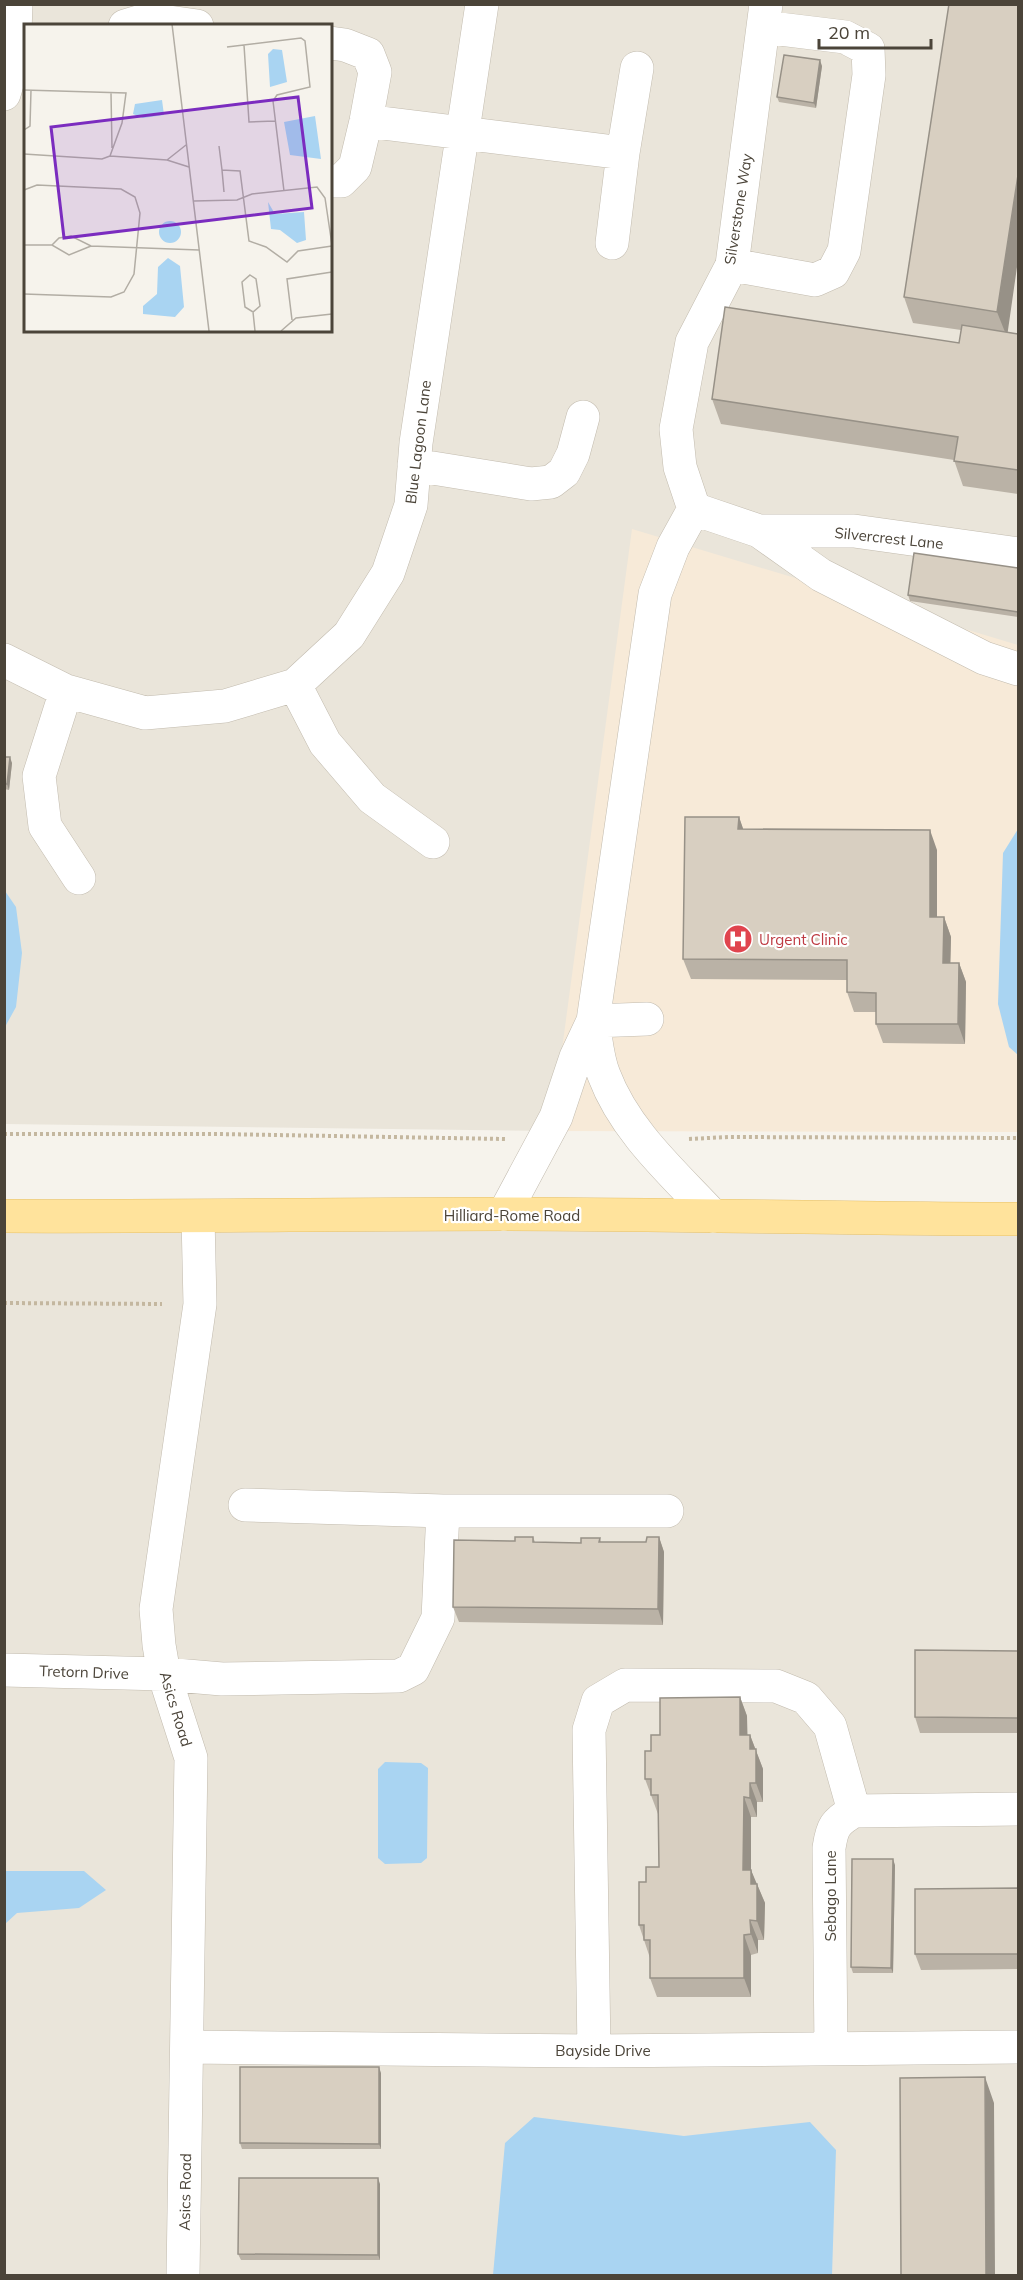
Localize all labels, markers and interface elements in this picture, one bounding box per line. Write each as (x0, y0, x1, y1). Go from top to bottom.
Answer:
scale bar (819, 12, 932, 50)
text: 20 m (828, 21, 870, 44)
inset map (24, 24, 332, 332)
street label: Silverstone Way (720, 152, 756, 266)
street label: Blue Lagoon Lane (401, 379, 435, 505)
street label: Silvercrest Lane (834, 523, 944, 553)
hospital icon: Urgent Clinic (722, 923, 754, 955)
place label: Urgent Clinic (759, 930, 848, 949)
street label: Hilliard-Rome Road (444, 1206, 580, 1225)
street label: Tretorn Drive (39, 1661, 129, 1683)
street label: Asics Road (156, 1669, 196, 1749)
street label: Sebago Lane (821, 1850, 840, 1942)
street label: Bayside Drive (555, 2041, 651, 2060)
street label: Asics Road (175, 2153, 195, 2231)

